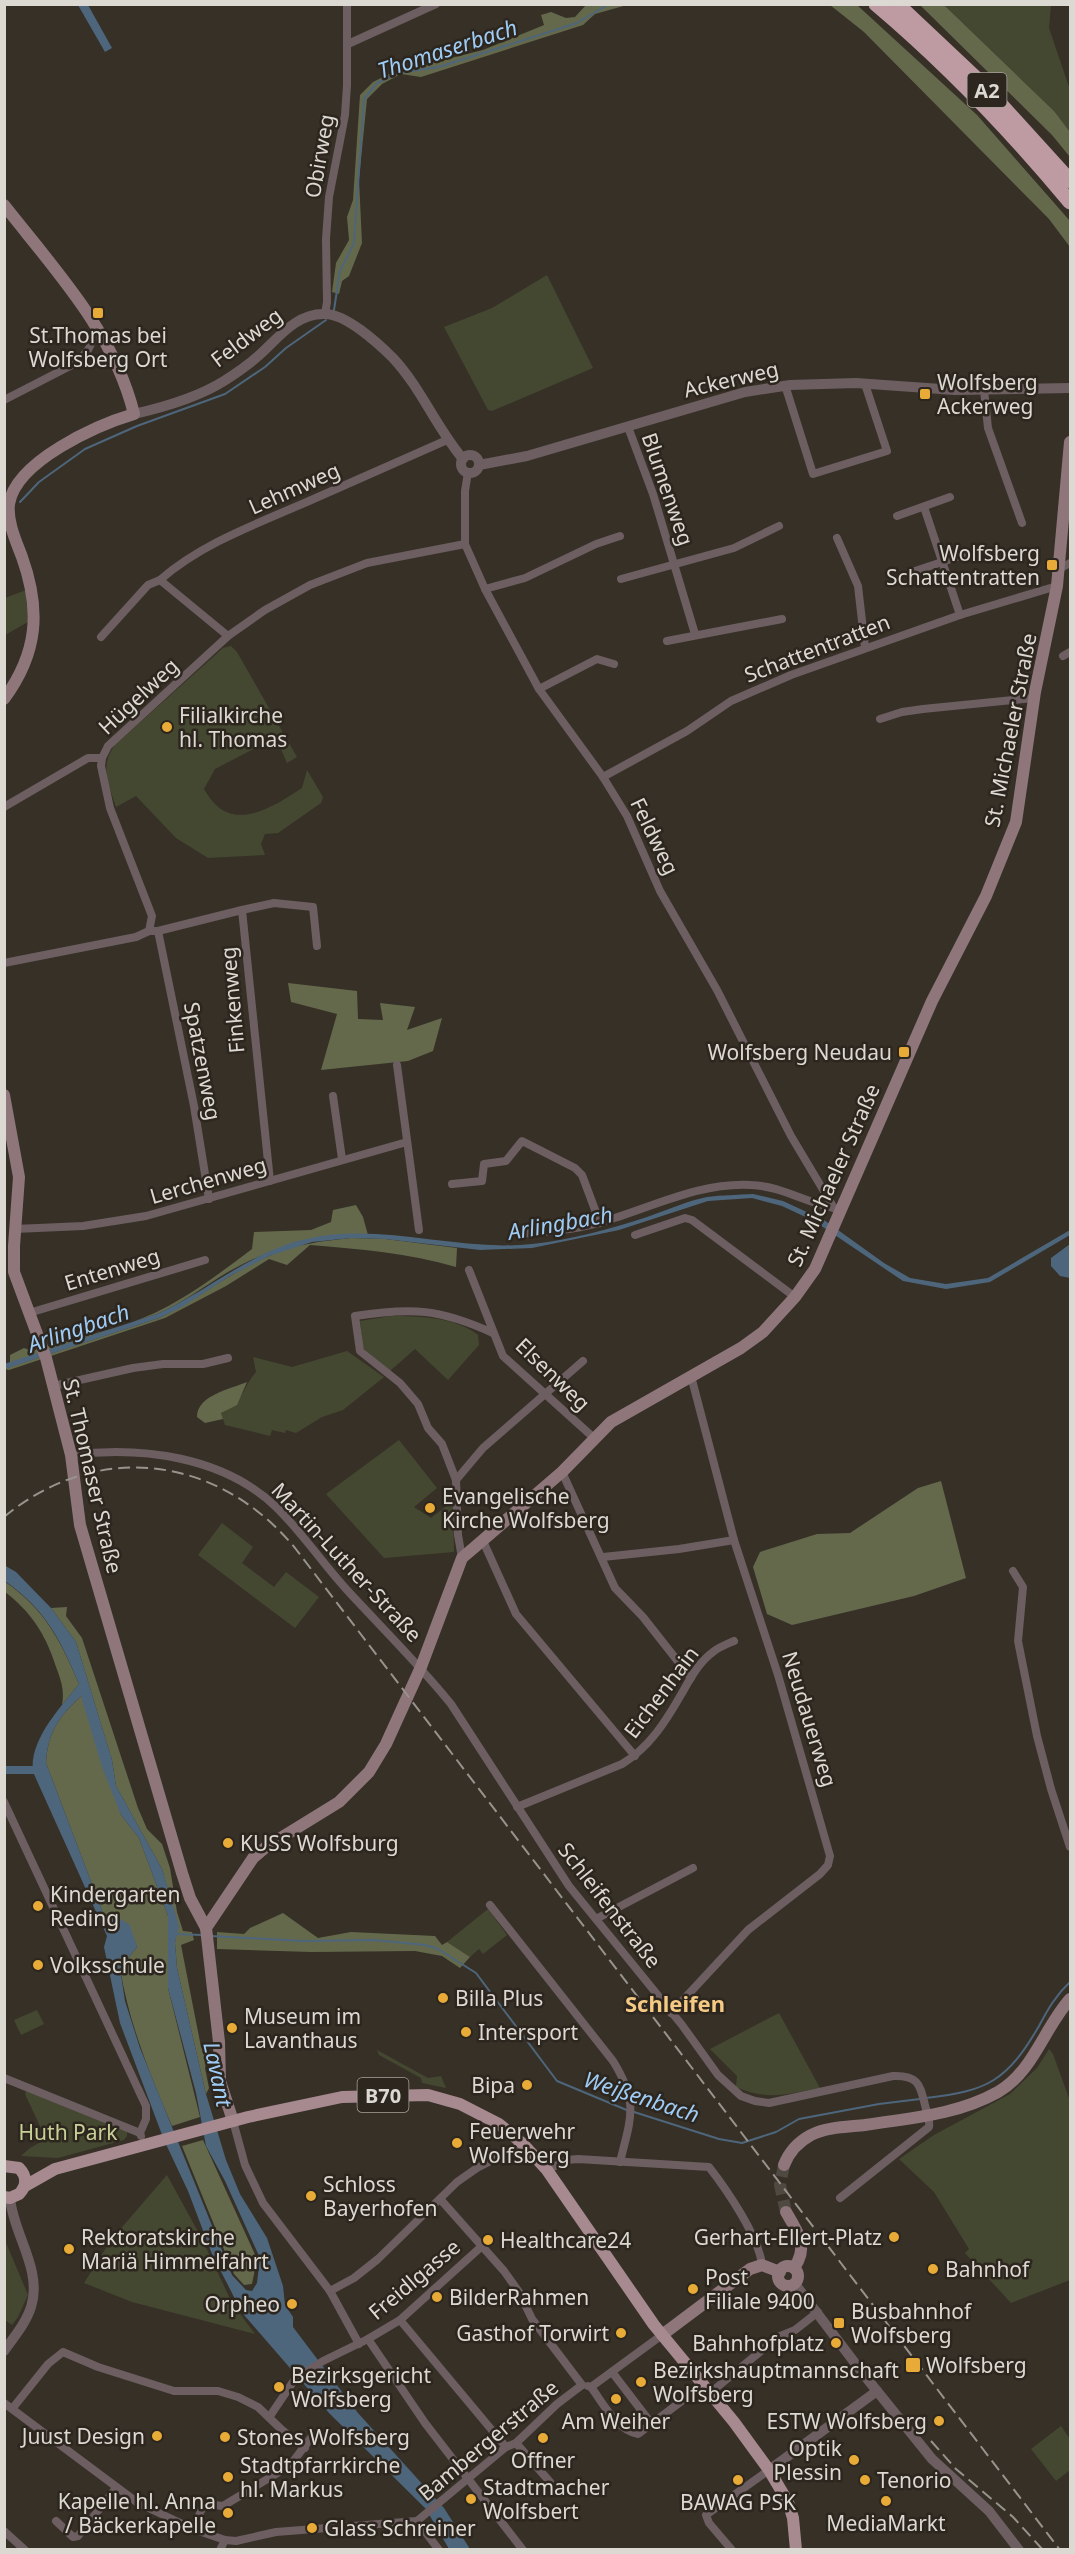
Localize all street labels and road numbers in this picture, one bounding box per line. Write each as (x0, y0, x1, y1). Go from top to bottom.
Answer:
road number: A2 (968, 73, 1006, 107)
street label: Obirweg (298, 112, 340, 200)
street label: Feldweg (205, 301, 287, 373)
street label: Ackerweg (681, 355, 781, 403)
street label: Blumenweg (636, 429, 700, 549)
street label: Lehmweg (244, 456, 344, 520)
street label: Schattentratten (740, 607, 894, 689)
street label: St. Michaeler Straße (977, 631, 1043, 829)
street label: Hügelweg (92, 652, 184, 740)
street label: Feldweg (624, 793, 686, 879)
street label: Finkenweg (213, 946, 251, 1054)
street label: Spatzenweg (178, 1000, 228, 1122)
street label: St. Michaeler Straße (780, 1079, 886, 1271)
street label: Lerchenweg (146, 1150, 270, 1210)
street label: Entenweg (61, 1241, 163, 1297)
street label: Elsenweg (510, 1332, 596, 1416)
street label: St. Thomaser Straße (57, 1376, 129, 1576)
street label: Martin-Luther-Straße (266, 1476, 428, 1648)
street label: Eichenhain (617, 1640, 705, 1744)
street label: Neudauerweg (776, 1648, 844, 1790)
street label: Schleifenstraße (552, 1836, 668, 1974)
road number: B70 (358, 2078, 409, 2112)
street label: Freidlgasse (362, 2232, 466, 2326)
street label: Bambergerstraße (412, 2373, 564, 2507)

